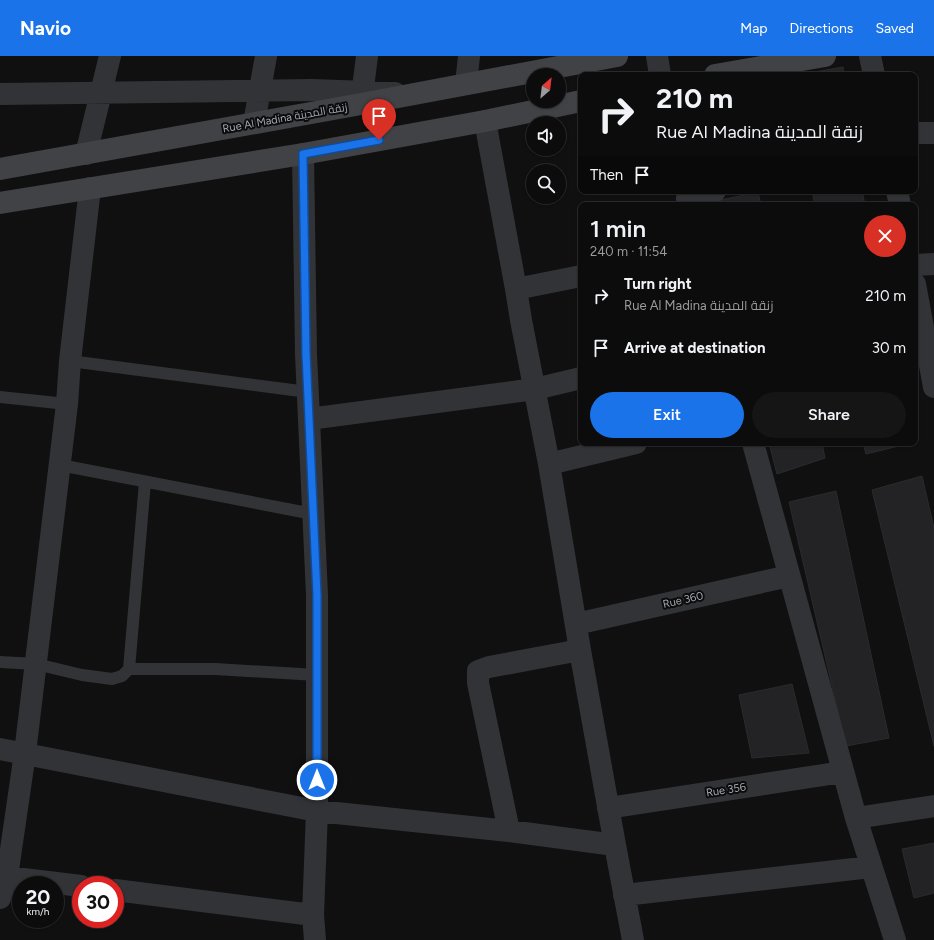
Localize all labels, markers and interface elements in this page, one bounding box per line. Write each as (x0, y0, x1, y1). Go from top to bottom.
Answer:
text: Navio (20, 17, 71, 40)
text: Map (740, 20, 768, 37)
text: Directions (790, 20, 853, 37)
text: Saved (875, 20, 914, 37)
north arrow (526, 68, 566, 108)
map controls (526, 68, 566, 204)
text: 210 m (656, 81, 733, 115)
icon: right (590, 88, 642, 140)
pin (362, 99, 396, 140)
street label: Rue Al Madina زنقة المدينة (222, 101, 349, 135)
icon: arrive (368, 105, 390, 127)
button: sound (526, 116, 566, 156)
text: Rue Al Madina زنقة المدينة (656, 121, 863, 143)
button: search (526, 164, 566, 204)
icon: arrive (631, 164, 653, 186)
text: Then (590, 166, 623, 184)
text: 1 min (590, 214, 646, 243)
button: close (864, 215, 906, 257)
text: 240 m · 11:54 (590, 244, 667, 259)
text: Turn right (624, 275, 692, 293)
icon: right (590, 285, 612, 307)
text: 210 m (865, 287, 906, 305)
text: Rue Al Madina زنقة المدينة (624, 298, 773, 313)
icon: arrive (590, 337, 612, 359)
text: Arrive at destination (624, 339, 765, 357)
text: 30 m (872, 339, 906, 357)
button: Exit (590, 392, 744, 438)
button: Share (752, 392, 906, 438)
street label: Rue 360 (662, 589, 704, 611)
position arrow (296, 759, 338, 801)
street label: Rue 356 (705, 780, 747, 800)
speed limit sign: 30 (72, 876, 124, 928)
text: 20 (26, 885, 50, 909)
text: km/h (27, 905, 49, 918)

